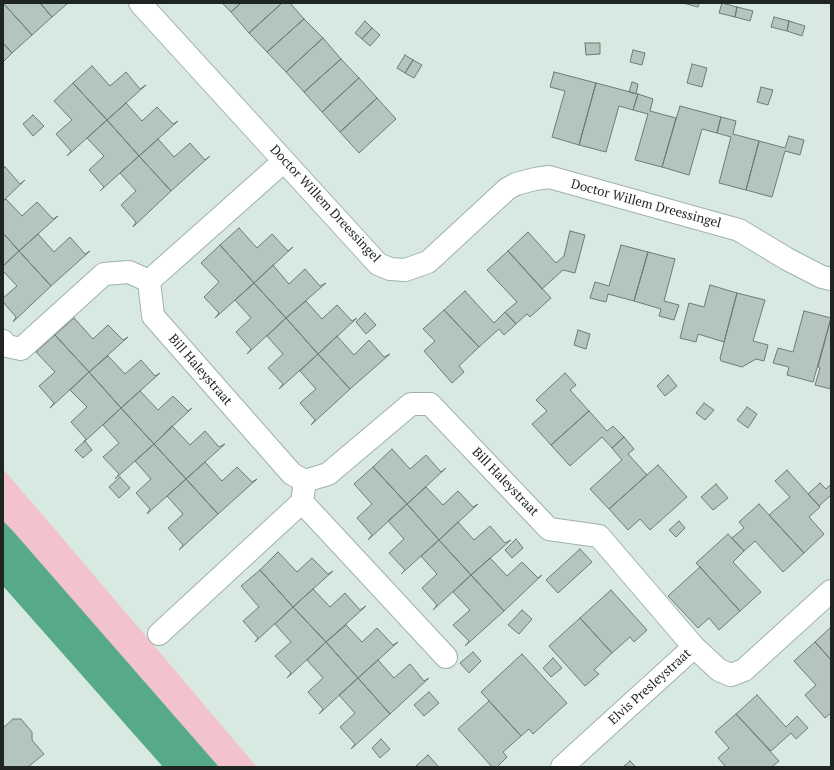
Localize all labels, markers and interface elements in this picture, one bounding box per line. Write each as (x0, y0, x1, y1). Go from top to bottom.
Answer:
street label: Doctor Willem Dreessingel (266, 142, 384, 266)
street label: Doctor Willem Dreessingel (569, 176, 723, 232)
street label: Bill Haleystraat (165, 331, 235, 409)
street label: Bill Haleystraat (468, 445, 542, 519)
street label: Elvis Presleystraat (605, 646, 695, 728)

